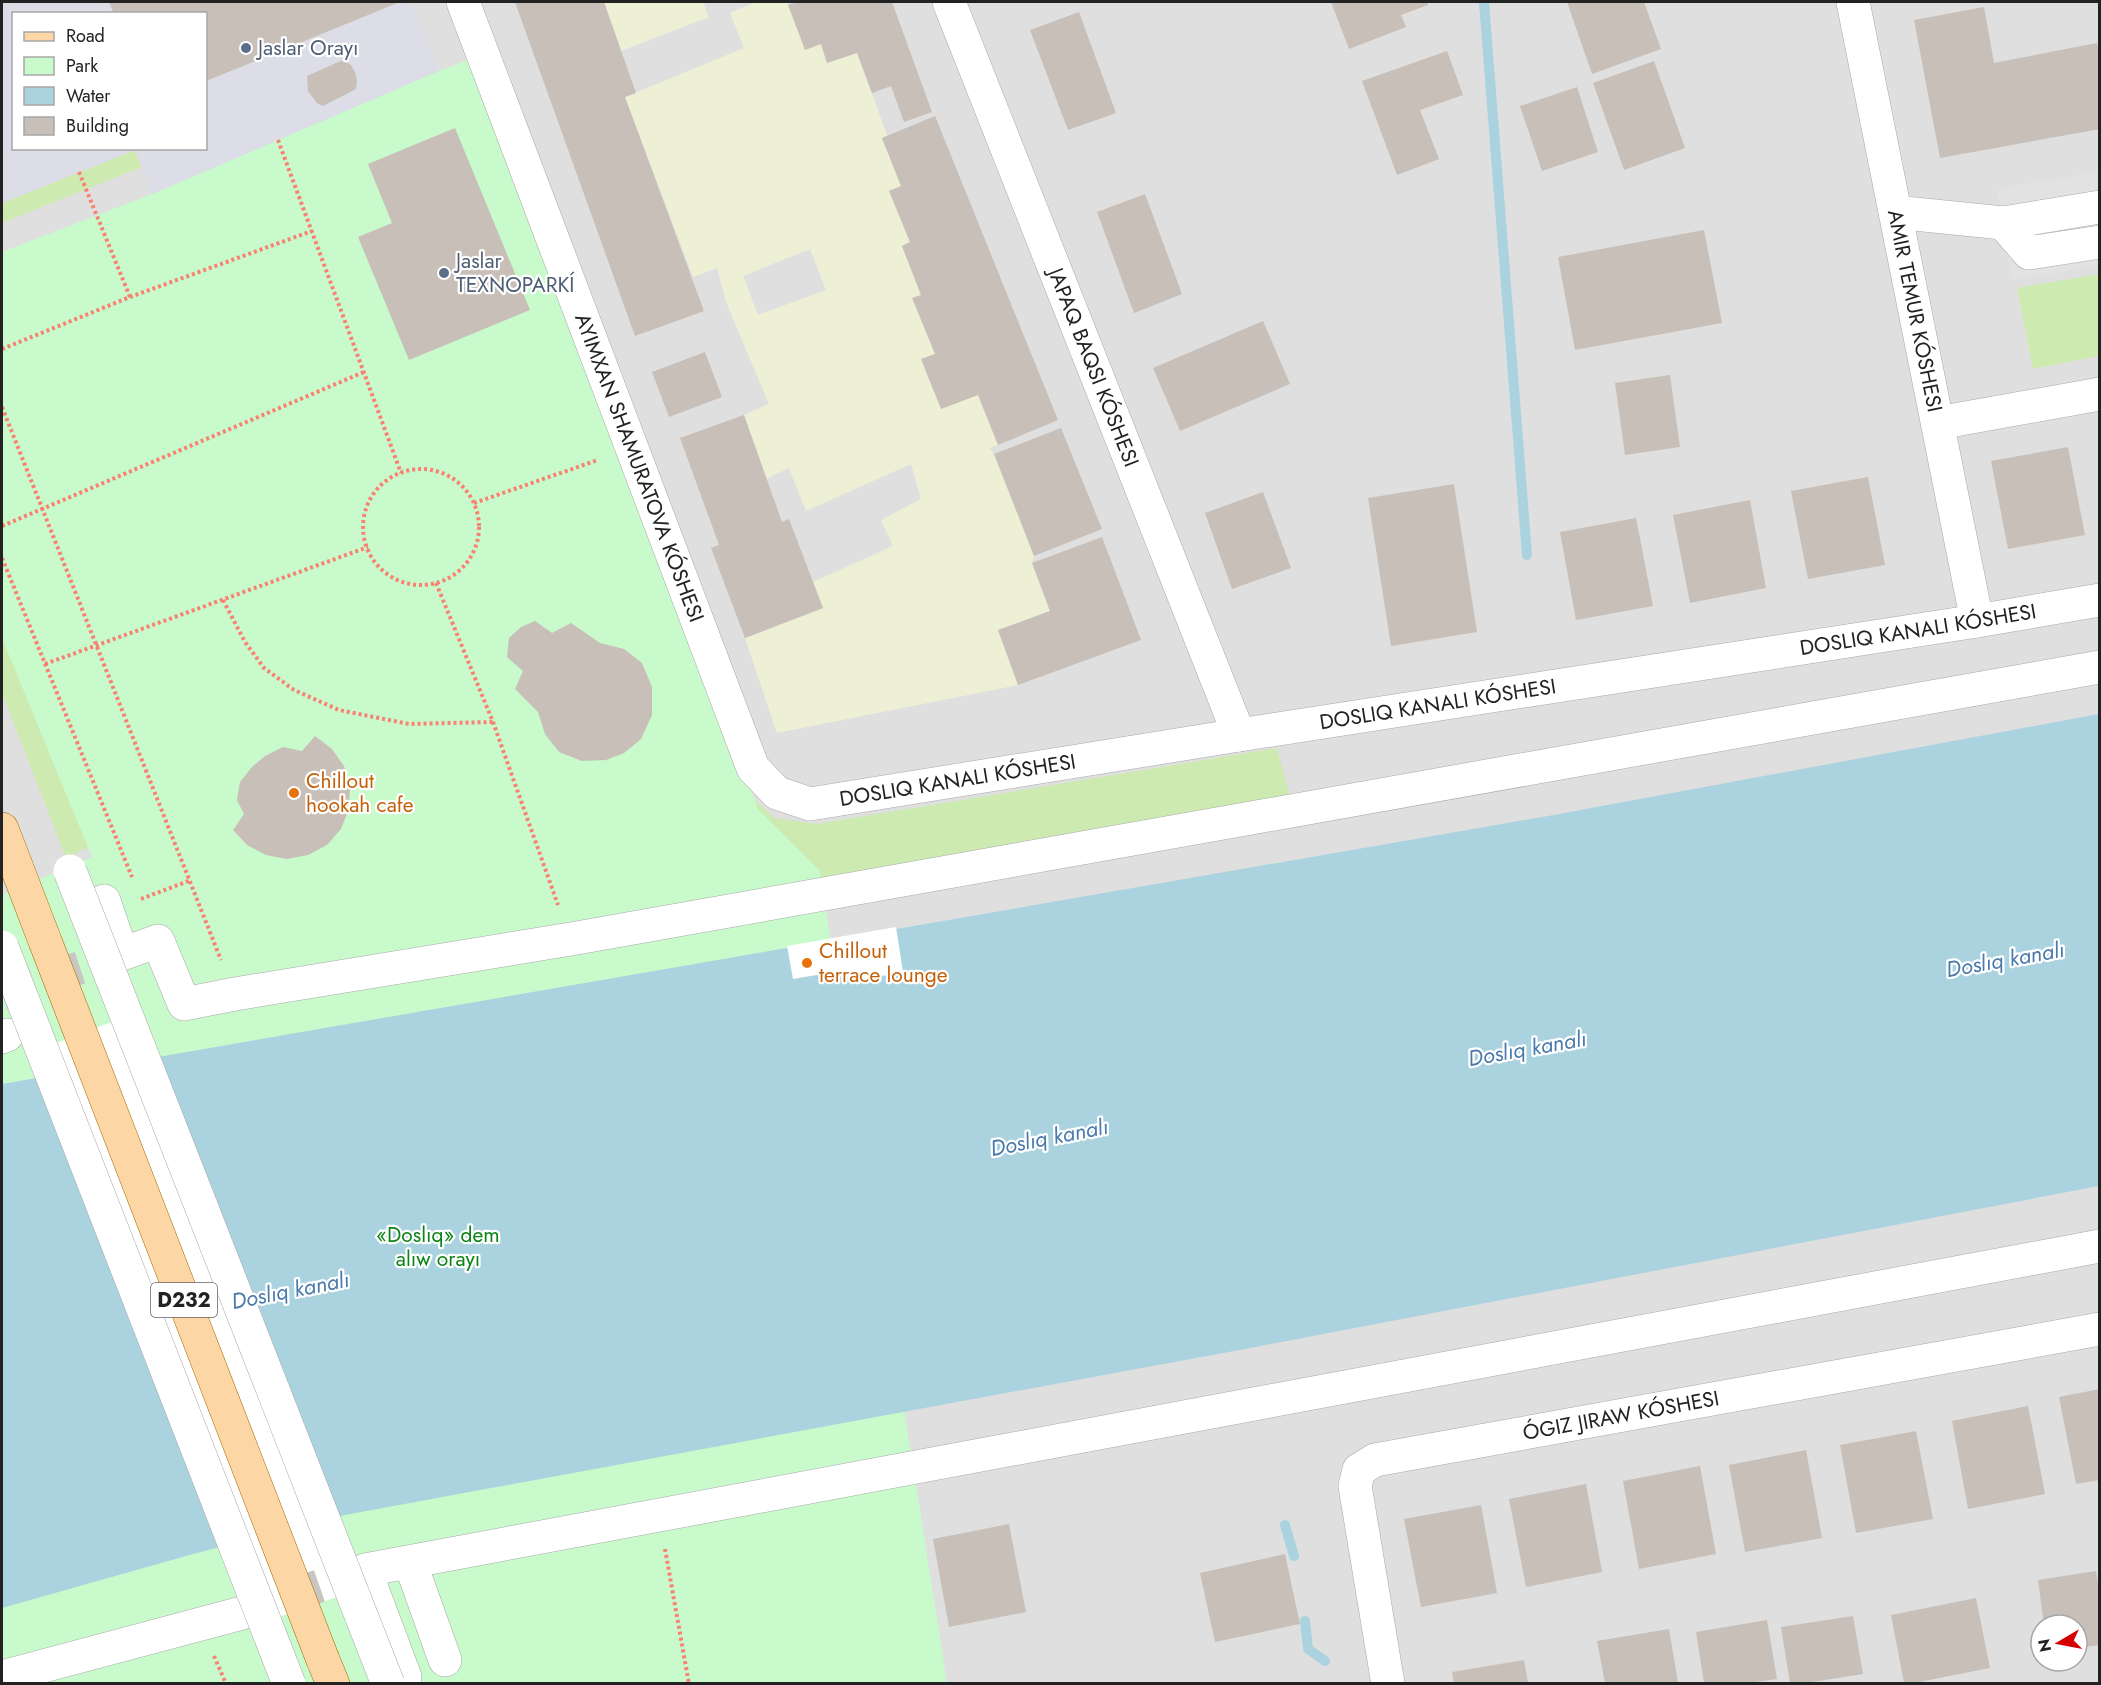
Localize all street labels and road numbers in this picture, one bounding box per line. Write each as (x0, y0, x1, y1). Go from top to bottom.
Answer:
street label: AMIR TEMUR KÓSHESI (1880, 207, 1950, 415)
street label: JAPAQ BAQSI KÓSHESI (1040, 261, 1146, 471)
street label: AYIMXAN SHAMURATOVA KÓSHESI (567, 309, 711, 626)
street label: DOSLIQ KANALI KÓSHESI (1798, 596, 2038, 663)
street label: DOSLIQ KANALI KÓSHESI (1317, 671, 1558, 737)
street label: DOSLIQ KANALI KÓSHESI (837, 746, 1078, 814)
road number: D232 (151, 1283, 217, 1317)
street label: ÓGIZ JIRAW KÓSHESI (1520, 1383, 1721, 1448)

